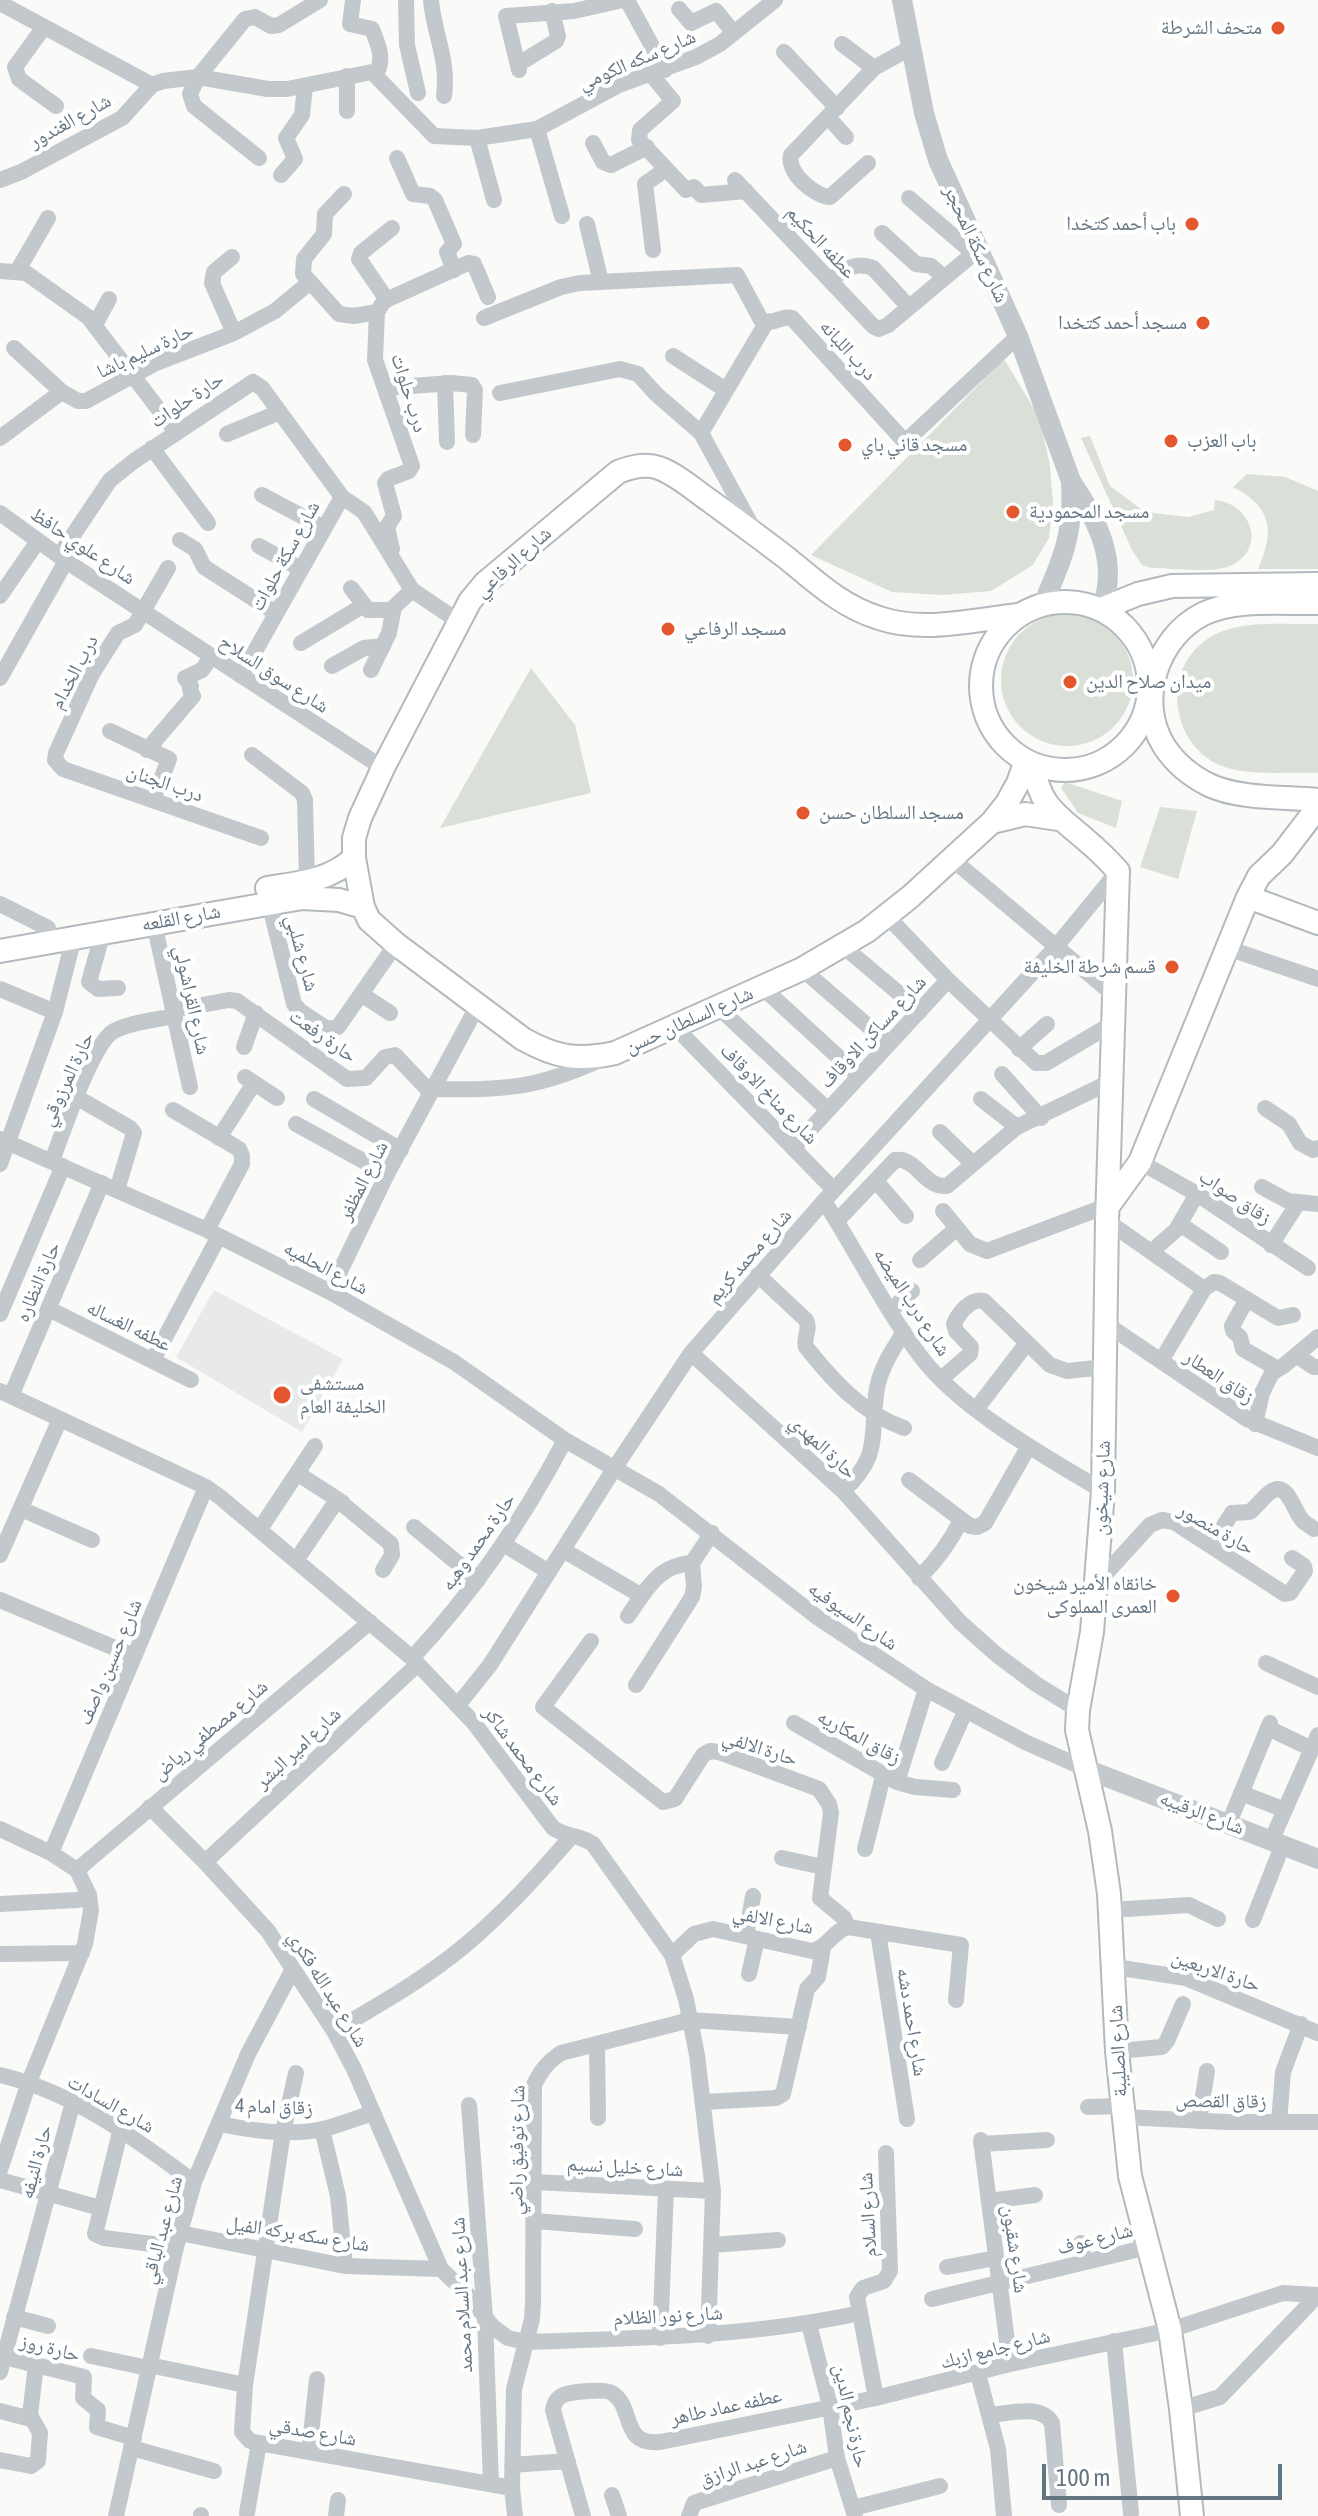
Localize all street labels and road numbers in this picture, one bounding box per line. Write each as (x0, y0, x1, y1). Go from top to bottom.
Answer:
street label: شارع سكه الكومي (575, 24, 699, 96)
street label: شارع الغندور (25, 89, 115, 153)
street label: شارع سكة المحجر (938, 181, 1014, 307)
street label: عطفه الحكيم (781, 200, 861, 284)
street label: درب اللبانه (814, 315, 882, 385)
street label: حارة سليم باشا (93, 318, 197, 384)
street label: درب حلوات (386, 351, 432, 435)
street label: حارة حلوات (146, 367, 228, 433)
street label: شارع سكة حلوات (245, 497, 325, 615)
street label: شارع علوي حافظ (26, 502, 140, 590)
street label: شارع الرفاعي (470, 521, 556, 603)
street label: شارع سوق السلاح (215, 630, 333, 718)
street label: درب الخدام (45, 631, 103, 713)
street label: درب الجنان (124, 759, 206, 807)
street label: شارع القلعه (140, 899, 222, 937)
street label: شارع شلبي (280, 912, 324, 994)
street label: شارع القراشولي (169, 943, 215, 1057)
street label: شارع مساكن الاوقاف (814, 970, 932, 1094)
street label: شارع السلطان حسن (621, 981, 757, 1059)
street label: حارة رفعت (285, 1004, 361, 1068)
street label: حارة المرزوقي (35, 1028, 99, 1130)
street label: شارع مناخ الاوقاف (715, 1038, 823, 1150)
street label: شارع المظفر (333, 1137, 393, 1225)
street label: زقاق صواب (1194, 1164, 1276, 1230)
street label: شارع محمد كريم (701, 1204, 797, 1308)
street label: شارع الحلميه (280, 1236, 372, 1300)
street label: حارة النظاره (10, 1238, 66, 1326)
street label: شارع درب الميضه (868, 1243, 956, 1361)
street label: عطفه الغساله (83, 1295, 175, 1357)
street label: زقاق العطار (1179, 1345, 1259, 1409)
street label: حارة المهدي (784, 1410, 862, 1484)
street label: شارع شيخون (1088, 1440, 1116, 1536)
street label: حارة محمد وهبه (436, 1489, 520, 1595)
street label: حارة منصور (1174, 1498, 1258, 1560)
street label: شارع السيوفيه (803, 1576, 903, 1656)
street label: شارع حسين واصف (73, 1595, 147, 1729)
street label: شارع مصطفي رياض (147, 1675, 273, 1785)
street label: شارع امير البشر (250, 1702, 346, 1794)
street label: شارع محمد شاكر (478, 1702, 568, 1810)
street label: زقاق المكاريه (813, 1704, 905, 1770)
street label: حارة الالفي (720, 1725, 800, 1771)
street label: شارع الرقيبه (1156, 1786, 1248, 1840)
street label: شارع الالفي (731, 1900, 815, 1940)
street label: شارع عبد الله فكري (283, 1926, 373, 2052)
street label: حارة الاربعين (1169, 1945, 1263, 1997)
street label: شارع احمد دشه (892, 1966, 932, 2078)
street label: شارع الصليبة (1104, 2004, 1132, 2098)
street label: شارع السادات (63, 2069, 159, 2139)
street label: شارع توفيق راضي (504, 2085, 530, 2215)
street label: زقاق القصص (1175, 2088, 1267, 2114)
street label: زقاق امام 4 (235, 2094, 313, 2120)
street label: حارة النيفه (15, 2123, 57, 2201)
street label: شارع خليل نسيم (566, 2152, 684, 2182)
street label: شارع السلام (854, 2172, 882, 2258)
street label: شارع عبد الباقي (136, 2173, 188, 2287)
street label: شارع شقبون (997, 2203, 1033, 2295)
street label: شارع سكه بركه الفيل (225, 2211, 371, 2257)
street label: شارع عبد السلام محمد (446, 2216, 478, 2374)
street label: شارع عوف (1055, 2218, 1135, 2260)
street label: شارع نور الظلام (613, 2301, 723, 2331)
street label: شارع جامع ازبك (937, 2324, 1053, 2374)
street label: حارة روز (17, 2329, 83, 2367)
street label: حارة نجم الدين (828, 2362, 874, 2470)
street label: عطفه عماد طاهر (668, 2384, 784, 2430)
street label: شارع صدقي (268, 2413, 358, 2451)
street label: شارع عبد الرازق (696, 2434, 810, 2492)

